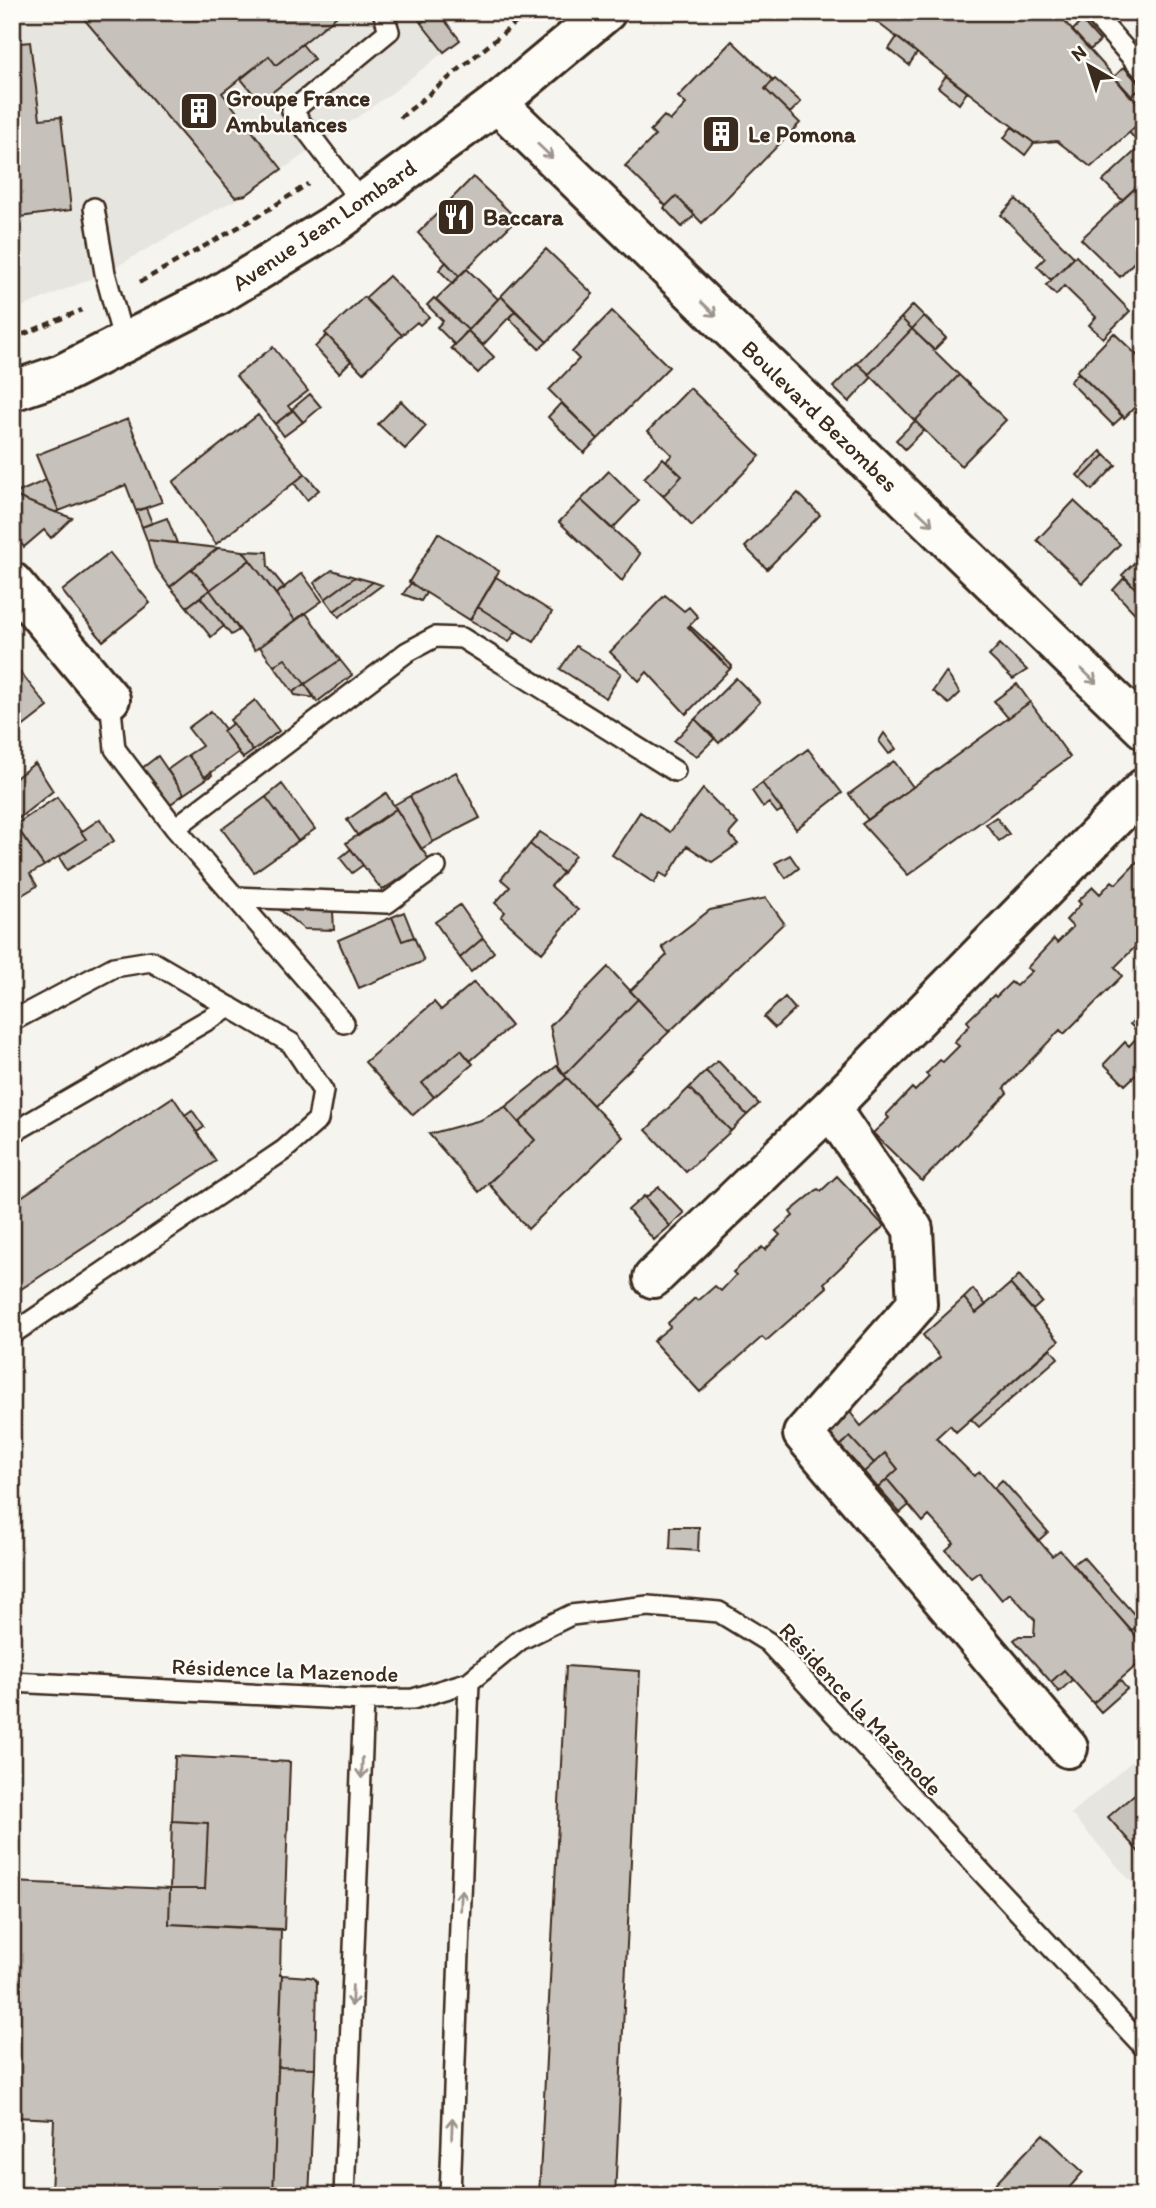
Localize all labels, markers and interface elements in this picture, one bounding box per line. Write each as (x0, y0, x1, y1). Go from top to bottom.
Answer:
north arrow (1054, 32, 1124, 102)
text: N (1066, 40, 1091, 66)
place label: Groupe France Ambulances (225, 84, 370, 138)
building icon: Groupe France Ambulances (178, 90, 220, 132)
building icon: Le Pomona (700, 113, 742, 155)
place label: Le Pomona (748, 120, 857, 148)
one-way arrow (536, 142, 553, 159)
street label: Avenue Jean Lombard (227, 153, 421, 297)
restaurant icon: Baccara (435, 196, 477, 238)
place label: Baccara (483, 203, 565, 231)
one-way arrow (700, 300, 717, 317)
street label: Boulevard Bezombes (736, 334, 904, 498)
one-way arrow (916, 509, 933, 526)
one-way arrow (1080, 668, 1097, 685)
street label: Résidence la Mazenode (773, 1616, 949, 1802)
street label: Résidence la Mazenode (171, 1652, 399, 1688)
one-way arrow (355, 1757, 368, 1780)
one-way arrow (454, 1889, 467, 1912)
one-way arrow (346, 1984, 359, 2007)
one-way arrow (446, 2116, 459, 2139)

